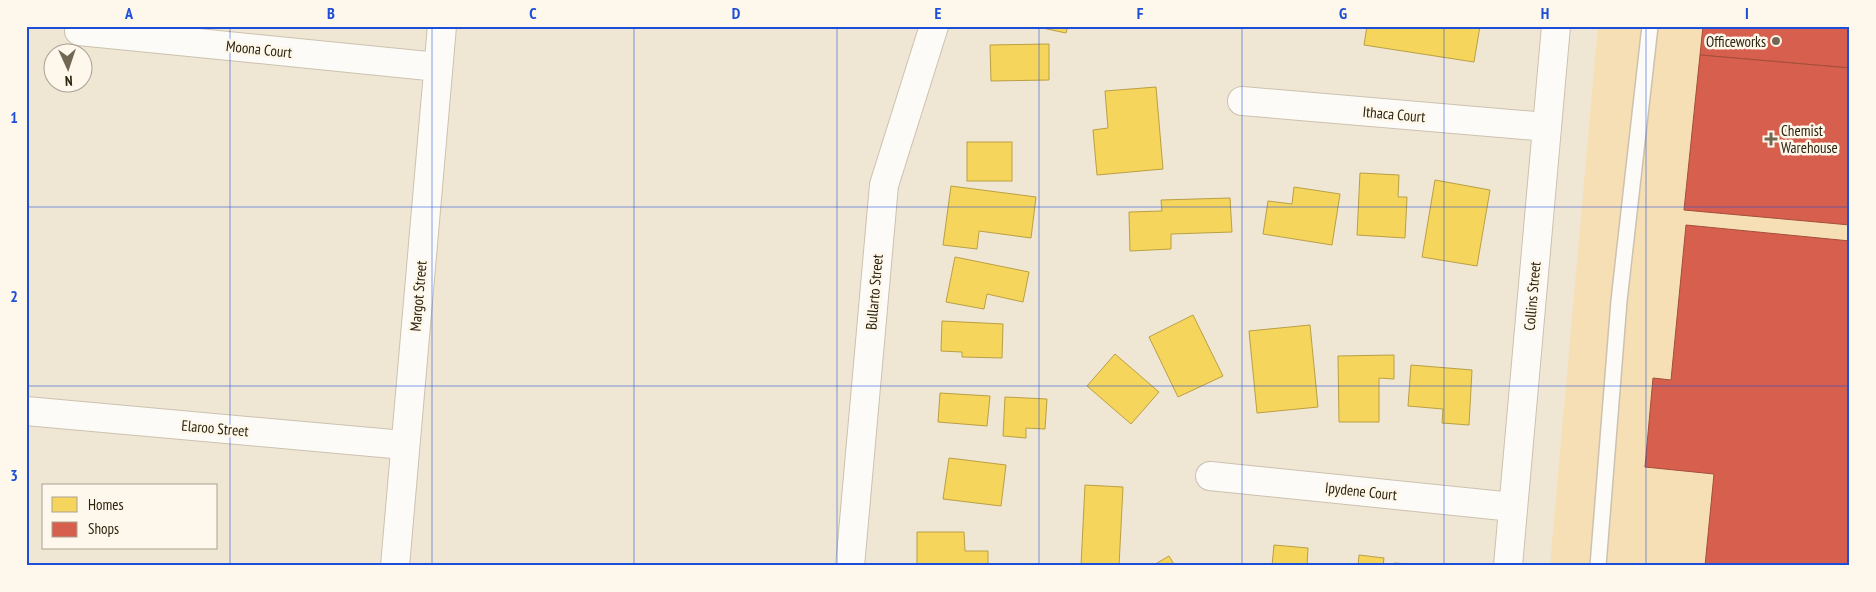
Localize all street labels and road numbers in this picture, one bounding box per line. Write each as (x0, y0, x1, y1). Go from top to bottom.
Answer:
street label: Moona Court (225, 36, 293, 62)
street label: Ithaca Court (1362, 102, 1426, 126)
street label: Bullarto Street (861, 253, 887, 331)
street label: Margot Street (405, 260, 431, 332)
street label: Collins Street (1520, 261, 1544, 331)
street label: Elaroo Street (181, 416, 249, 440)
street label: Ipydene Court (1324, 478, 1398, 504)

